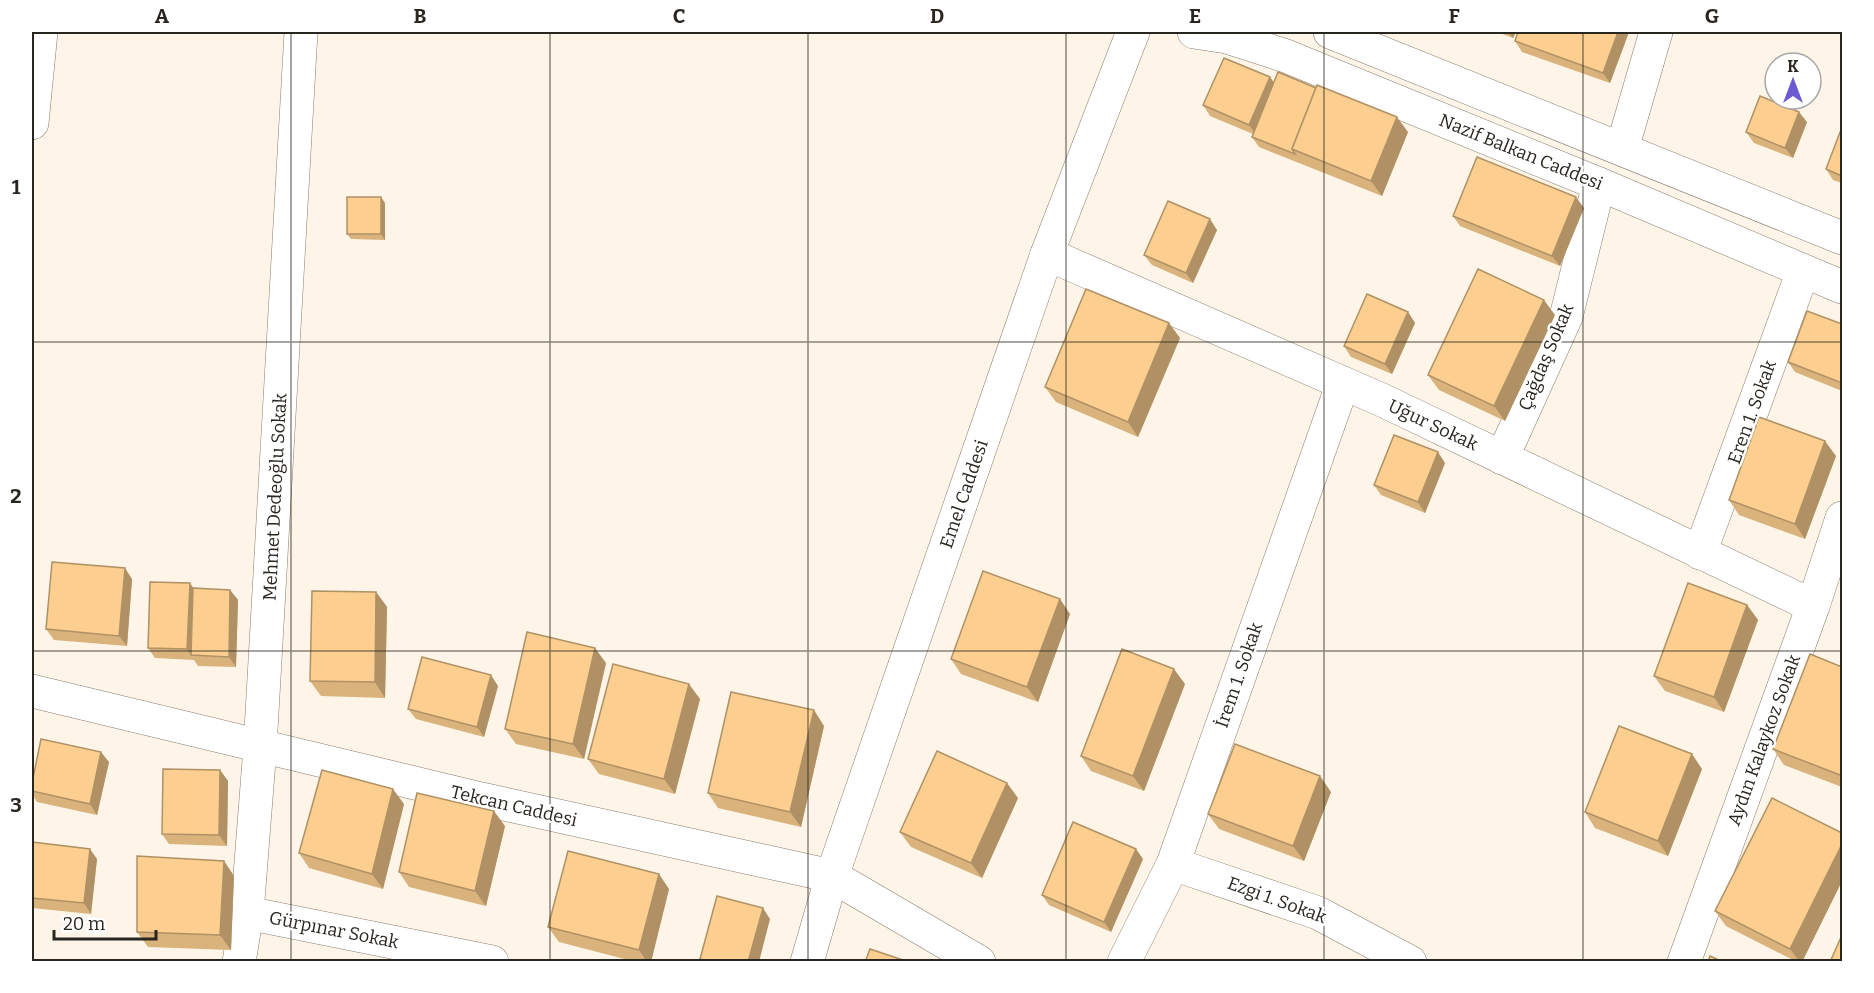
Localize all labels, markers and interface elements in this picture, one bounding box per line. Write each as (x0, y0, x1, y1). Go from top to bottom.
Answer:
text: A (155, 4, 170, 28)
text: B (414, 4, 427, 28)
text: C (673, 4, 685, 28)
text: D (930, 4, 944, 28)
text: E (1189, 4, 1201, 28)
text: F (1448, 4, 1460, 28)
text: G (1705, 4, 1719, 28)
north arrow (1763, 51, 1823, 111)
text: K (1787, 57, 1799, 76)
street label: Nazif Balkan Caddesi (1436, 109, 1606, 195)
text: 1 (12, 175, 21, 199)
street label: Çağdaş Sokak (1514, 299, 1579, 414)
street label: Eren 1. Sokak (1723, 356, 1781, 467)
street label: Mehmet Dedeoğlu Sokak (259, 392, 291, 601)
street label: Uğur Sokak (1385, 395, 1482, 456)
street label: Emel Caddesi (935, 437, 993, 551)
text: 2 (10, 484, 22, 508)
street label: İrem 1. Sokak (1211, 619, 1268, 731)
street label: Aydın Kalaykoz Sokak (1723, 651, 1805, 828)
street label: Tekcan Caddesi (449, 781, 579, 831)
text: 3 (10, 793, 22, 817)
street label: Ezgi 1. Sokak (1224, 872, 1330, 928)
scale bar (54, 903, 156, 941)
street label: Gürpınar Sokak (267, 907, 401, 953)
text: 20 m (63, 913, 105, 935)

